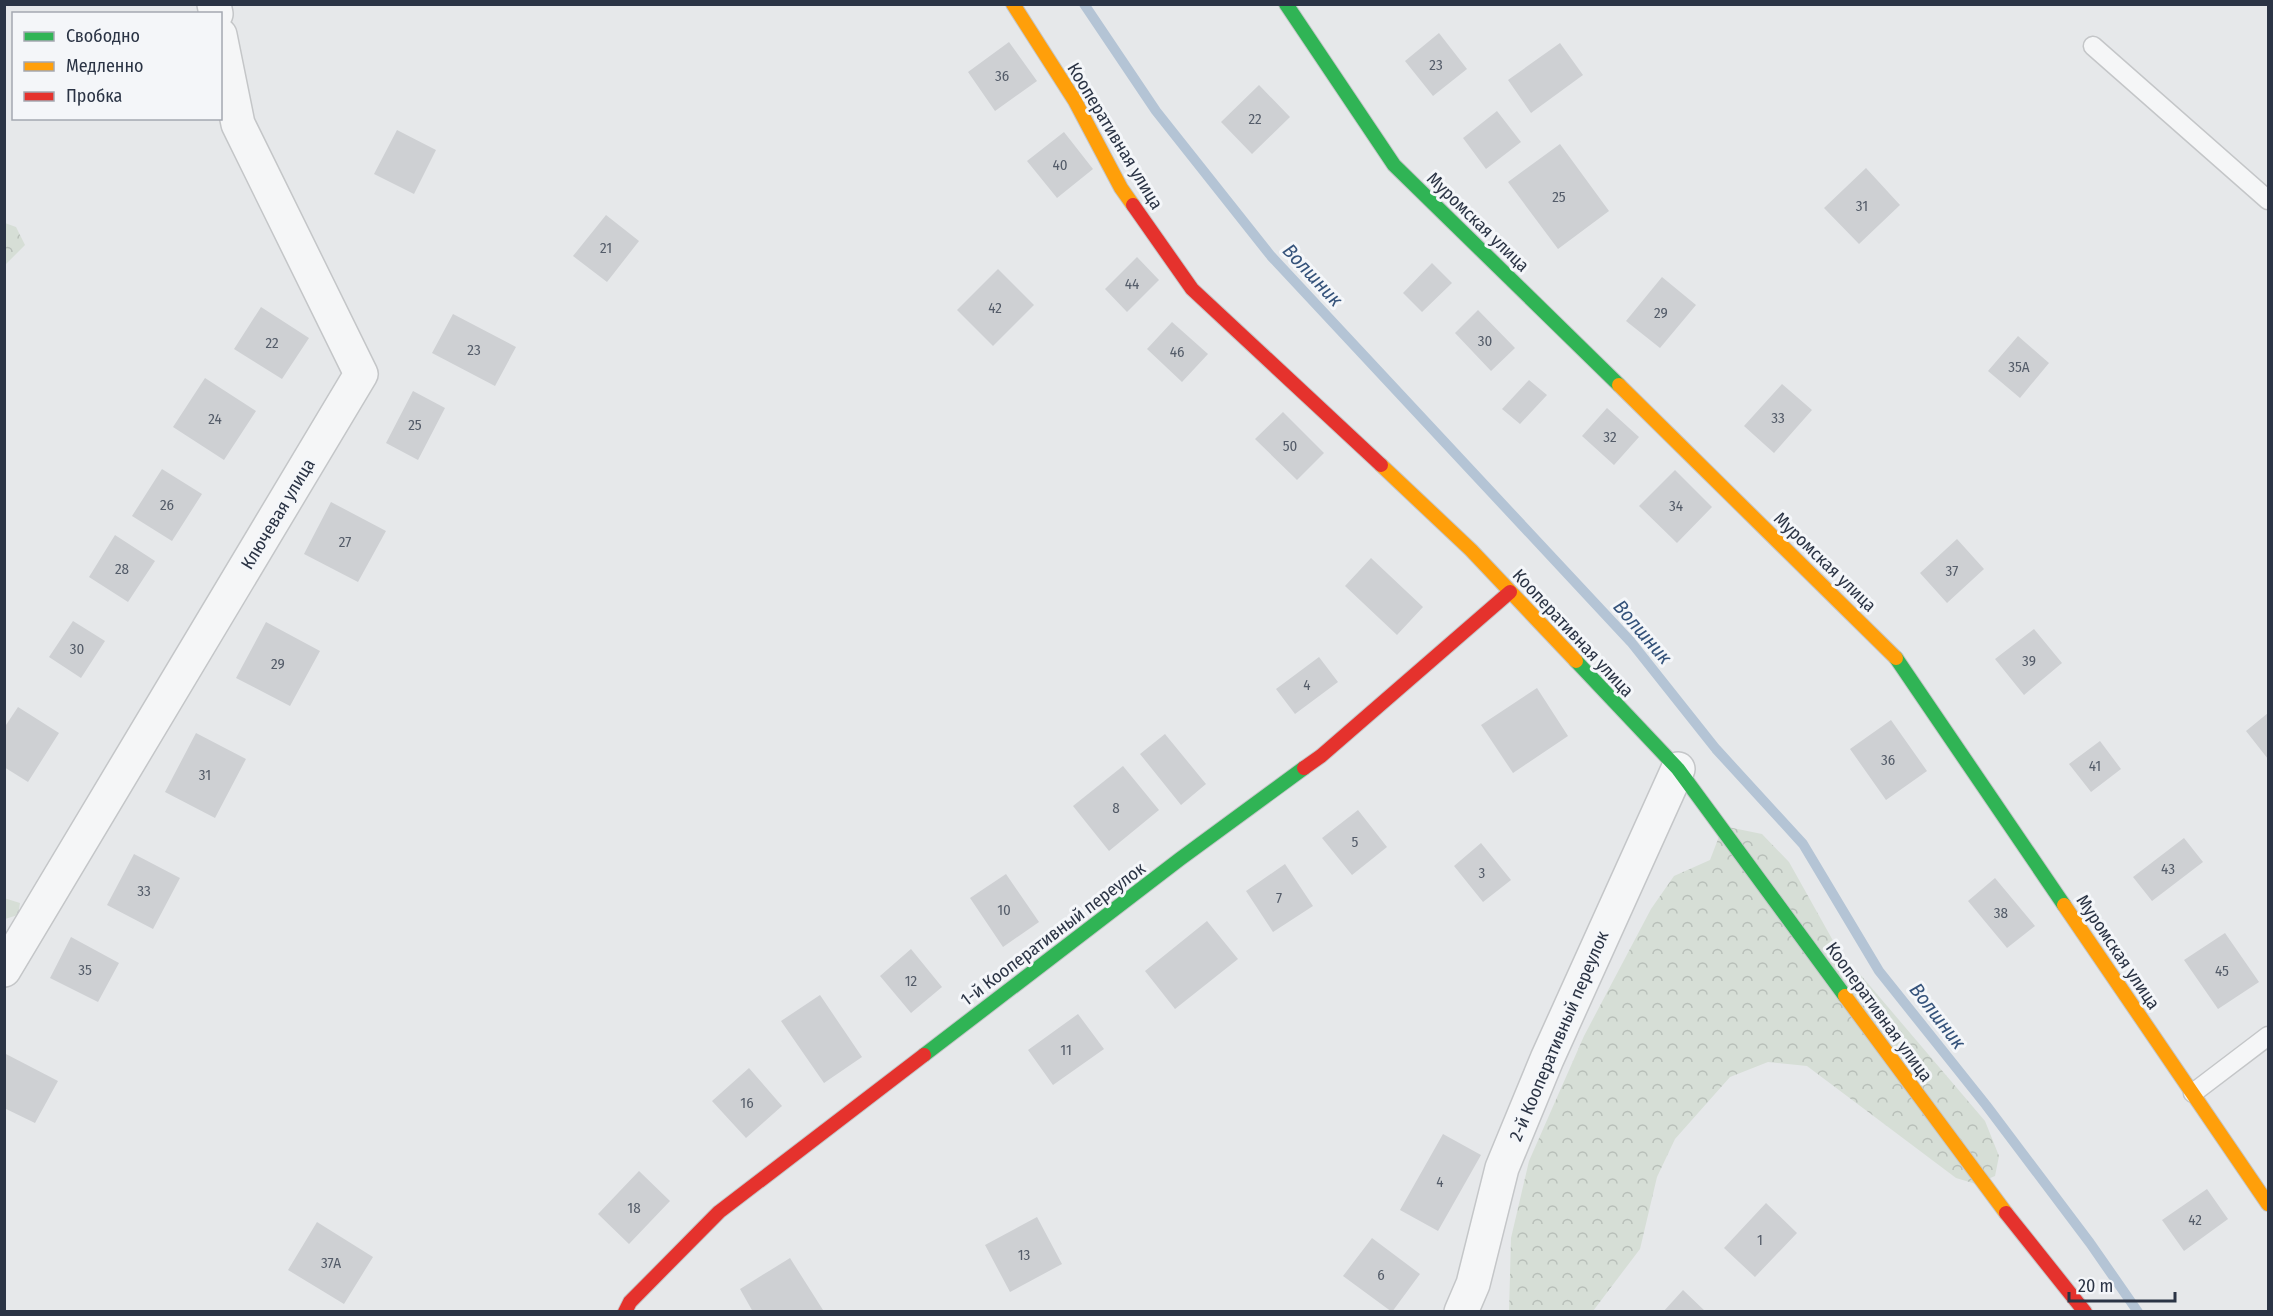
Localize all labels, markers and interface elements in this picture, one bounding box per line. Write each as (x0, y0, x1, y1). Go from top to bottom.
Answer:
legend (12, 12, 222, 120)
text: Свободно (66, 25, 140, 47)
text: Медленно (66, 55, 144, 77)
house number: 23 (1429, 56, 1443, 74)
street label: Кооперативная улица (1062, 59, 1168, 214)
house number: 36 (995, 67, 1009, 85)
text: Пробка (66, 85, 122, 107)
house number: 22 (1248, 110, 1262, 128)
house number: 40 (1052, 156, 1068, 174)
street label: Муромская улица (1422, 168, 1534, 276)
house number: 25 (1552, 188, 1566, 206)
house number: 31 (1856, 197, 1868, 215)
water label: Волшник (1278, 238, 1348, 312)
house number: 21 (600, 239, 612, 257)
house number: 44 (1125, 275, 1139, 293)
house number: 42 (988, 299, 1002, 317)
house number: 29 (1654, 304, 1668, 322)
house number: 30 (1478, 332, 1492, 350)
house number: 22 (265, 334, 279, 352)
house number: 23 (467, 341, 481, 359)
house number: 46 (1170, 343, 1184, 361)
house number: 35А (2008, 358, 2030, 376)
house number: 33 (1771, 409, 1785, 427)
house number: 24 (208, 410, 222, 428)
house number: 25 (408, 416, 422, 434)
house number: 32 (1603, 428, 1617, 446)
house number: 50 (1283, 437, 1297, 455)
street label: Ключевая улица (236, 454, 320, 573)
house number: 26 (160, 496, 174, 514)
house number: 34 (1669, 497, 1683, 515)
street label: Муромская улица (1769, 508, 1881, 616)
house number: 27 (339, 533, 351, 551)
house number: 28 (115, 560, 129, 578)
house number: 37 (1946, 562, 1958, 580)
street label: Кооперативная улица (1508, 564, 1638, 702)
water label: Волшник (1609, 595, 1678, 669)
house number: 30 (70, 640, 84, 658)
house number: 39 (2022, 652, 2036, 670)
house number: 29 (271, 655, 285, 673)
house number: 4 (1303, 676, 1311, 694)
house number: 36 (1881, 751, 1895, 769)
house number: 41 (2089, 757, 2101, 775)
house number: 31 (199, 766, 211, 784)
house number: 8 (1112, 799, 1120, 817)
house number: 5 (1352, 833, 1359, 851)
street label: 1-й Кооперативный переулок (956, 857, 1150, 1011)
house number: 43 (2161, 860, 2175, 878)
house number: 3 (1479, 864, 1486, 882)
house number: 33 (137, 882, 151, 900)
house number: 7 (1276, 889, 1282, 907)
street label: Муромская улица (2071, 890, 2165, 1014)
house number: 10 (997, 901, 1011, 919)
house number: 38 (1994, 904, 2008, 922)
street label: 2-й Кооперативный переулок (1505, 927, 1614, 1144)
street label: Кооперативная улица (1821, 938, 1937, 1086)
house number: 35 (78, 961, 92, 979)
house number: 45 (2215, 962, 2229, 980)
house number: 12 (905, 972, 918, 990)
water label: Волшник (1905, 978, 1971, 1054)
house number: 11 (1060, 1041, 1072, 1059)
house number: 16 (740, 1094, 754, 1112)
house number: 4 (1436, 1173, 1444, 1191)
house number: 18 (627, 1199, 641, 1217)
house number: 42 (2188, 1211, 2202, 1229)
house number: 1 (1757, 1231, 1763, 1249)
house number: 13 (1018, 1246, 1031, 1264)
house number: 37А (321, 1254, 341, 1272)
scale bar (2069, 1265, 2176, 1303)
house number: 6 (1377, 1266, 1385, 1284)
text: 20 m (2078, 1275, 2113, 1297)

